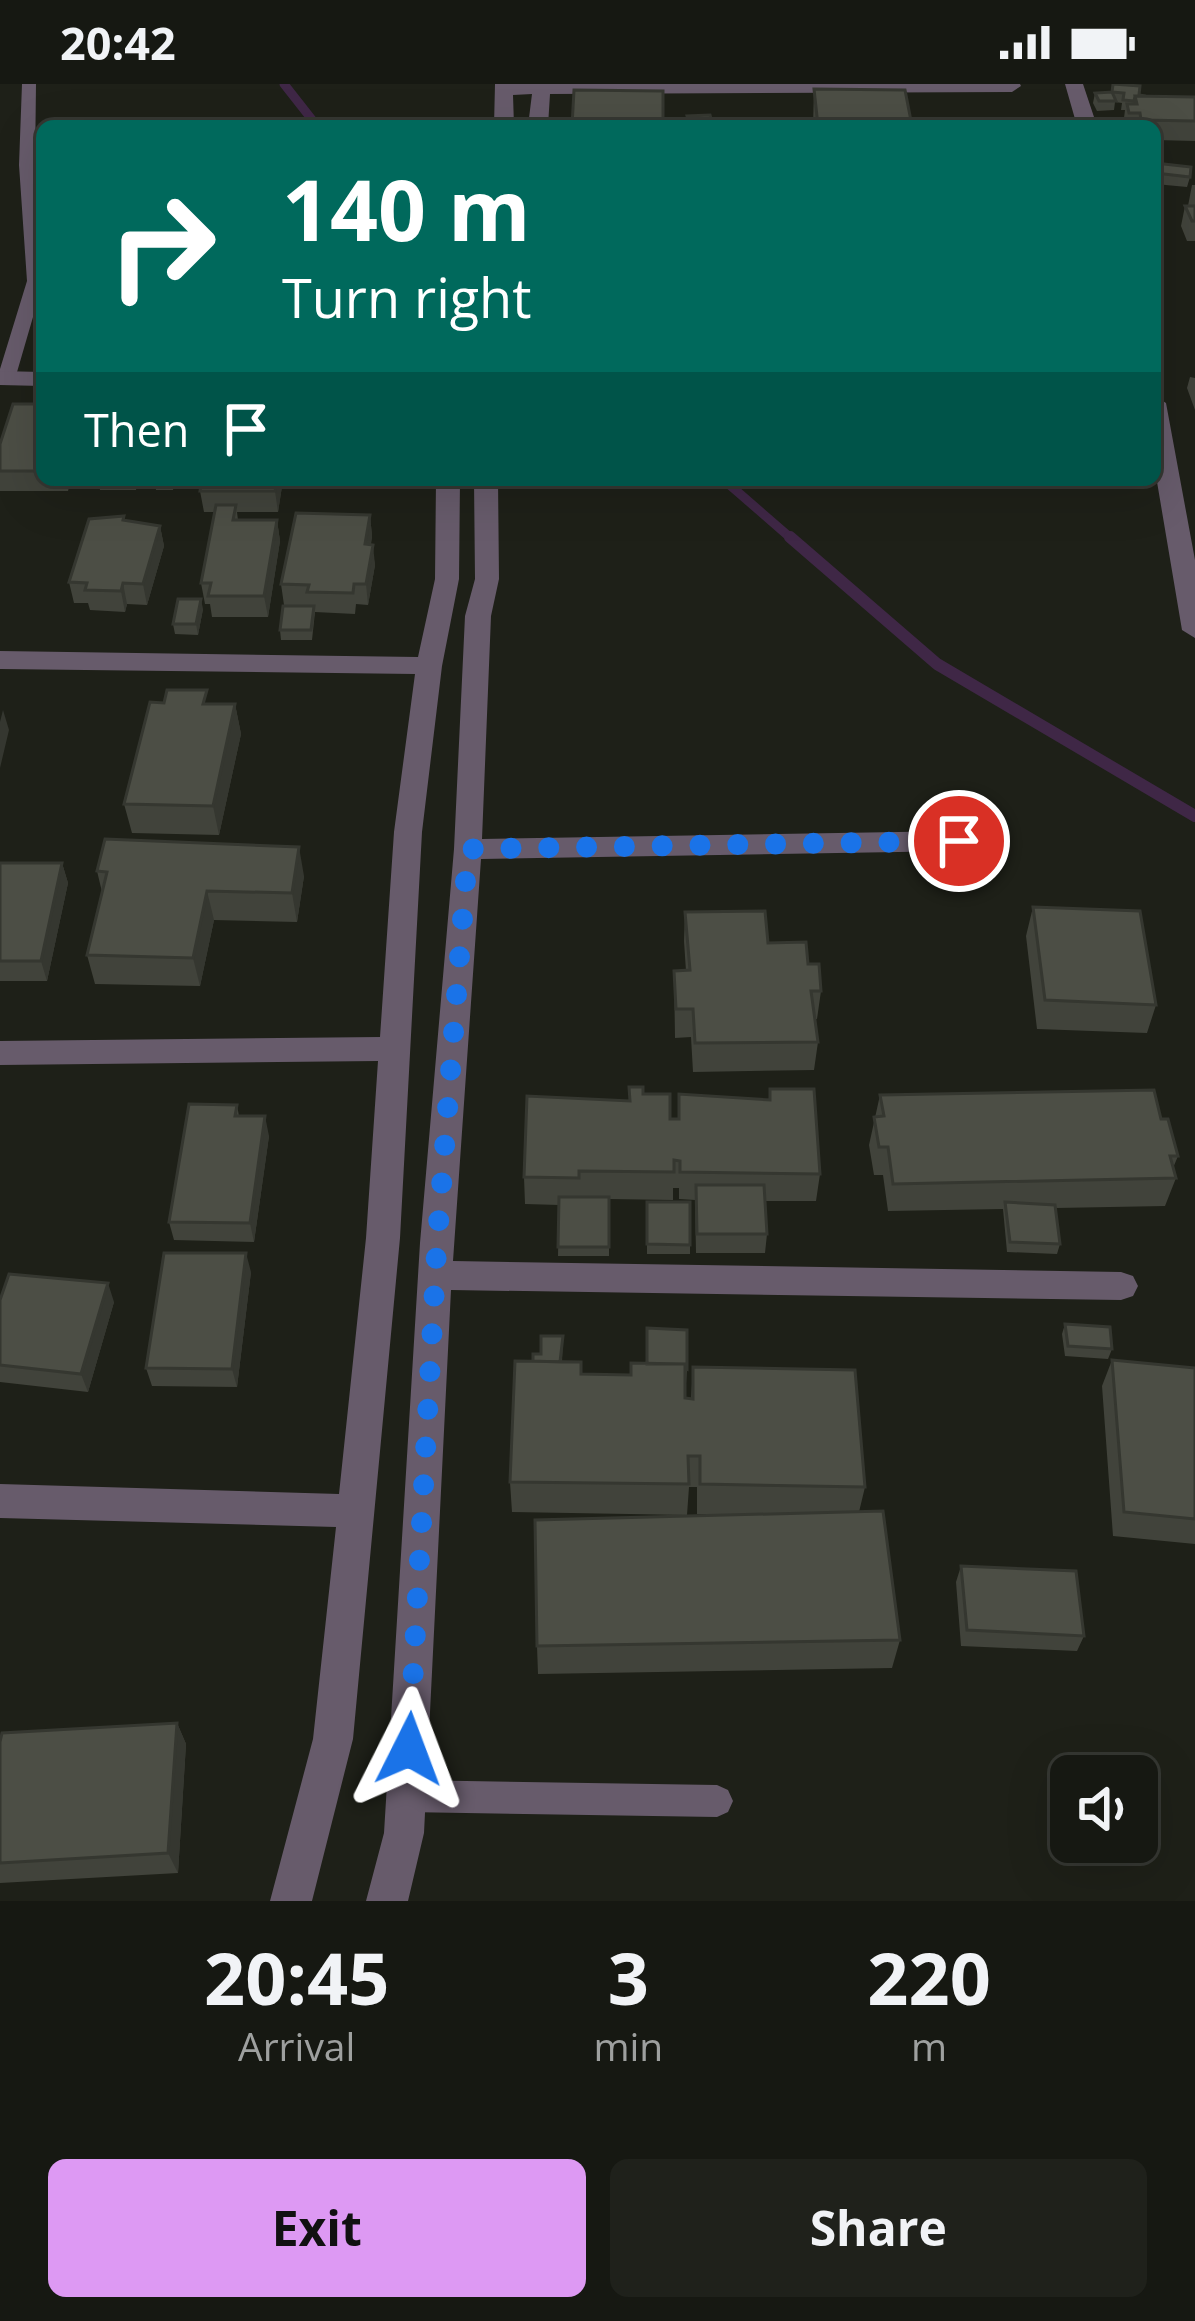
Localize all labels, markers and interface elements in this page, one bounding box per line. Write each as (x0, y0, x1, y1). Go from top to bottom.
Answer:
text: 20:42 (60, 12, 176, 73)
text: 140 m (282, 151, 530, 266)
icon: right (84, 168, 240, 324)
text: Turn right (282, 260, 531, 334)
icon: arrive (213, 396, 279, 462)
text: Then (84, 399, 189, 460)
pin (908, 790, 1010, 892)
icon: arrive (926, 808, 992, 874)
position arrow (346, 1686, 472, 1812)
map controls (1050, 1755, 1158, 1863)
button: sound (1050, 1755, 1158, 1863)
text: 20:45 (204, 1928, 389, 2026)
text: 3 (608, 1928, 649, 2026)
text: 220 (867, 1928, 991, 2026)
text: Arrival (238, 2019, 355, 2072)
text: min (593, 2019, 663, 2072)
text: m (911, 2019, 947, 2072)
button: Exit (48, 2159, 586, 2297)
button: Share (610, 2159, 1147, 2297)

